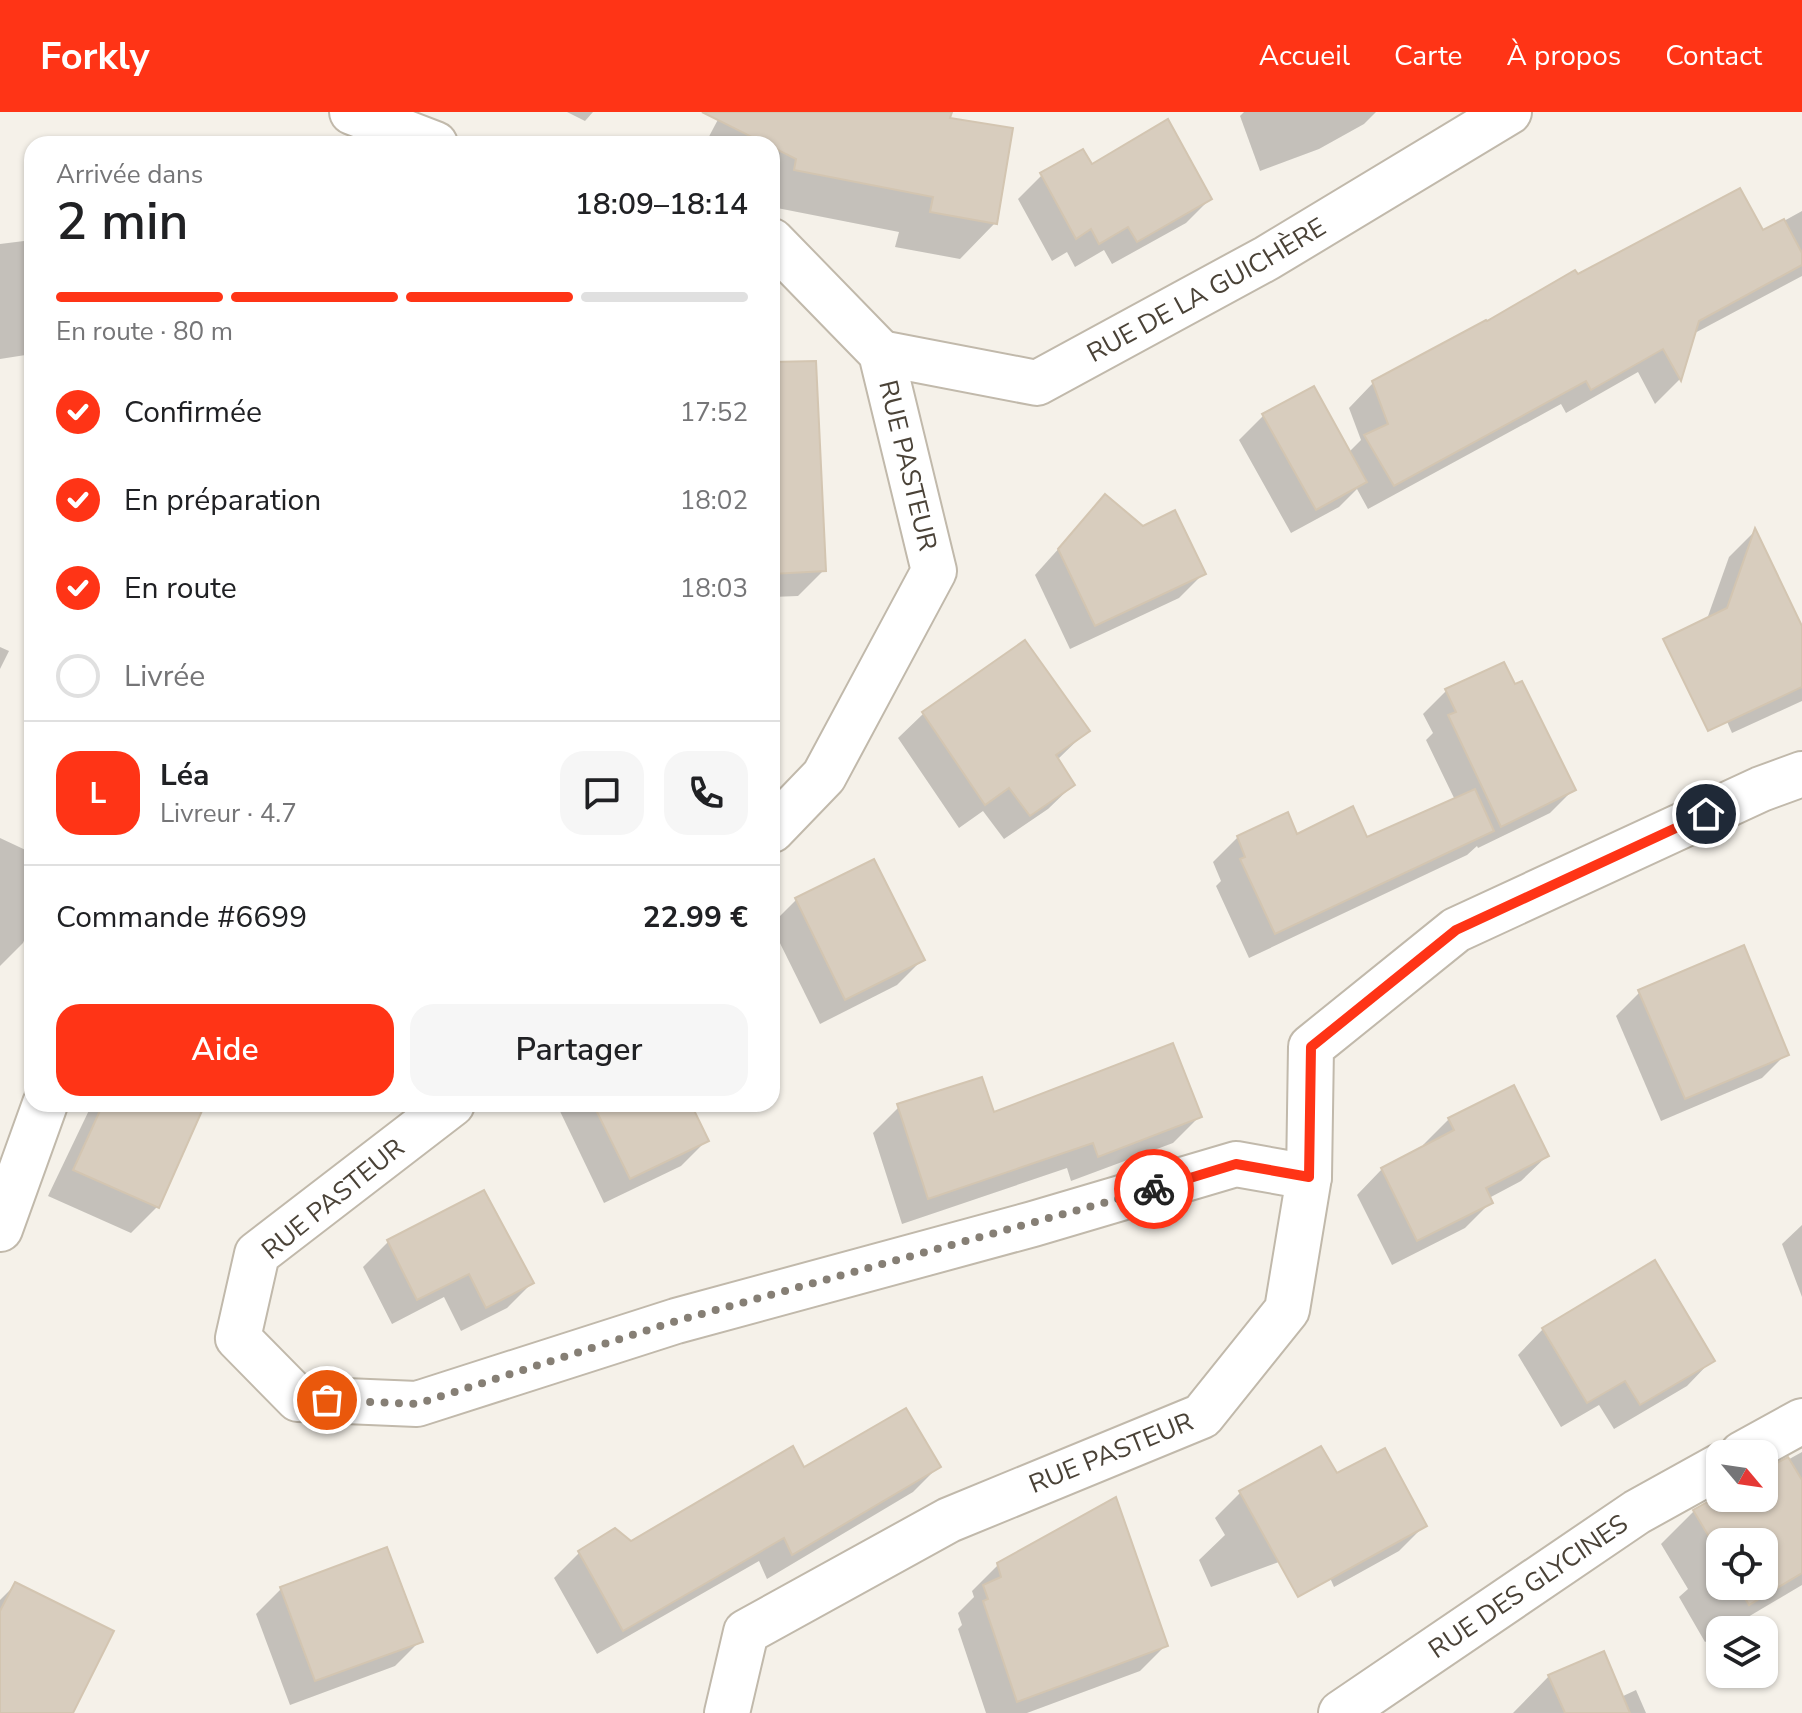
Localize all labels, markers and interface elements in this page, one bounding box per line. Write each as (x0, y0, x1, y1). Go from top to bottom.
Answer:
text: Forkly (40, 31, 149, 82)
text: Accueil (1259, 37, 1350, 75)
text: Carte (1394, 37, 1463, 75)
text: À propos (1507, 37, 1621, 75)
text: Contact (1665, 37, 1762, 75)
text: Arrivée dans (56, 157, 203, 192)
text: 18:09–18:14 (575, 184, 748, 225)
text: 2 min (56, 186, 189, 257)
street label: RUE DE LA GUICHÈRE (1081, 209, 1332, 370)
text: En route · 80 m (56, 314, 233, 349)
street label: RUE PASTEUR (871, 377, 946, 554)
icon: check (56, 390, 100, 434)
text: Confirmée (124, 392, 262, 433)
text: 17:52 (680, 395, 748, 430)
icon: check (56, 478, 100, 522)
text: En préparation (124, 480, 321, 521)
text: 18:02 (680, 483, 748, 518)
icon: check (56, 566, 100, 610)
text: En route (124, 568, 237, 609)
text: 18:03 (680, 571, 748, 606)
text: Livrée (124, 656, 205, 697)
button: chat (560, 751, 644, 835)
button: phone (664, 751, 748, 835)
text: Léa (160, 755, 209, 796)
text: L (90, 773, 106, 814)
pin (1672, 780, 1740, 848)
icon: home (1684, 792, 1728, 836)
text: Livreur · 4.7 (160, 796, 297, 831)
text: Commande #6699 (56, 897, 307, 938)
text: 22.99 € (642, 897, 748, 938)
button: Aide (56, 1004, 394, 1096)
button: Partager (410, 1004, 748, 1096)
street label: RUE PASTEUR (254, 1131, 412, 1267)
courier (1114, 1149, 1194, 1229)
icon: bike (1132, 1167, 1176, 1211)
pin (293, 1366, 361, 1434)
icon: bag (305, 1378, 349, 1422)
street label: RUE PASTEUR (1024, 1404, 1198, 1502)
north arrow (1706, 1440, 1778, 1512)
map controls (1706, 1440, 1778, 1688)
street label: RUE DES GLYCINES (1421, 1506, 1634, 1666)
button: locate (1706, 1528, 1778, 1600)
button: layers (1706, 1616, 1778, 1688)

